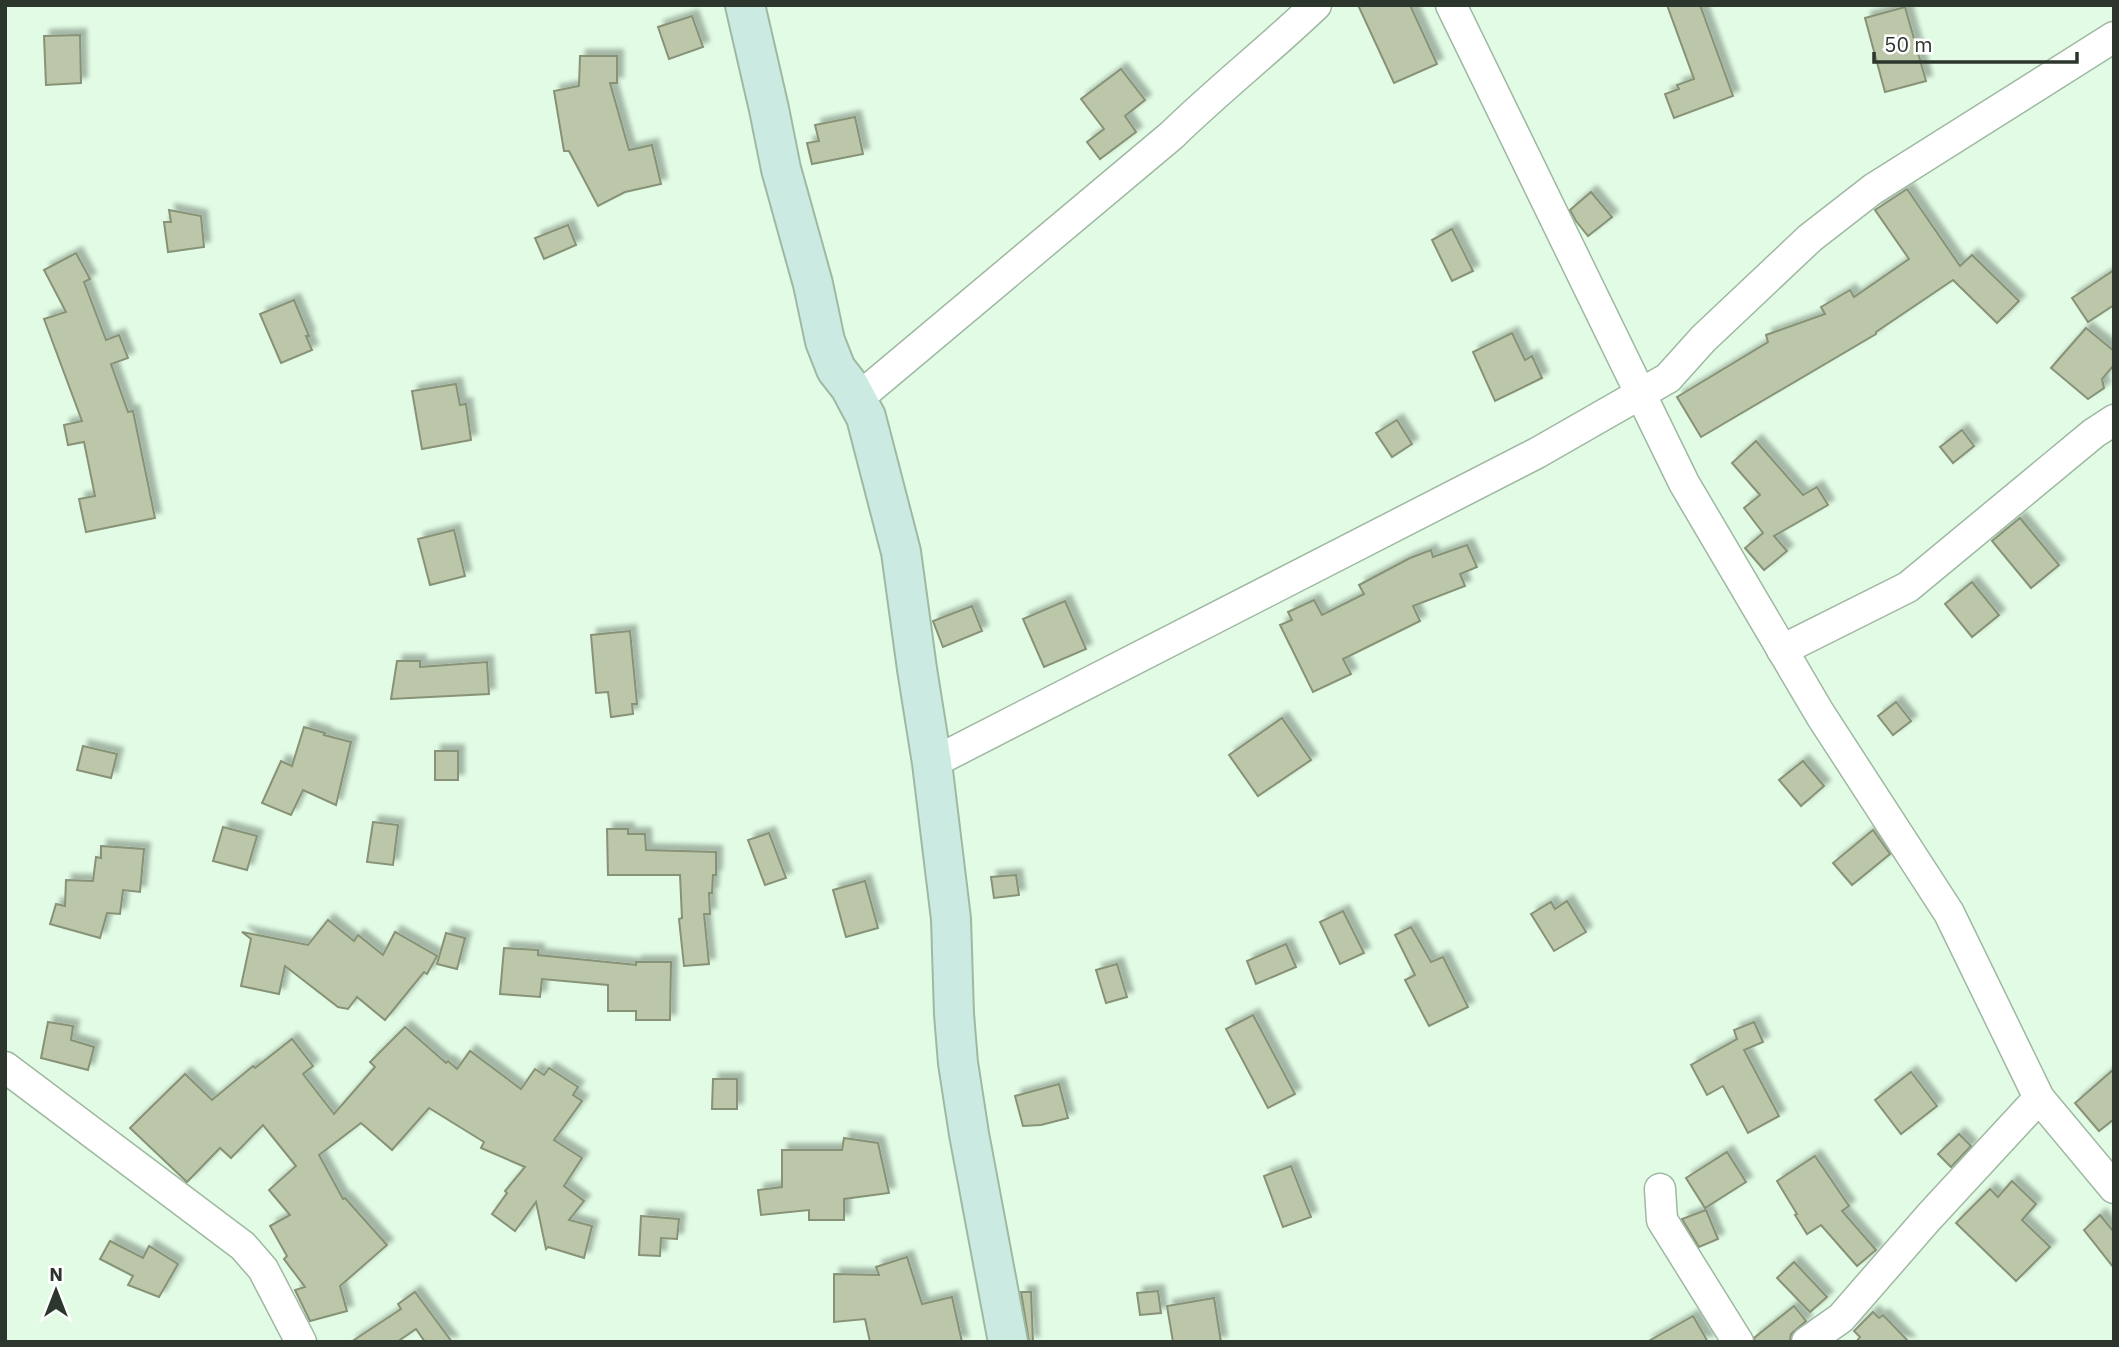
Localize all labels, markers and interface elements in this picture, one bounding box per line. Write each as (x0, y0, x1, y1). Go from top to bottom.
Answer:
scale bar (1874, 21, 2077, 65)
text: 50 m (1884, 30, 1933, 58)
north arrow (21, 1256, 91, 1326)
text: N (49, 1262, 63, 1286)

